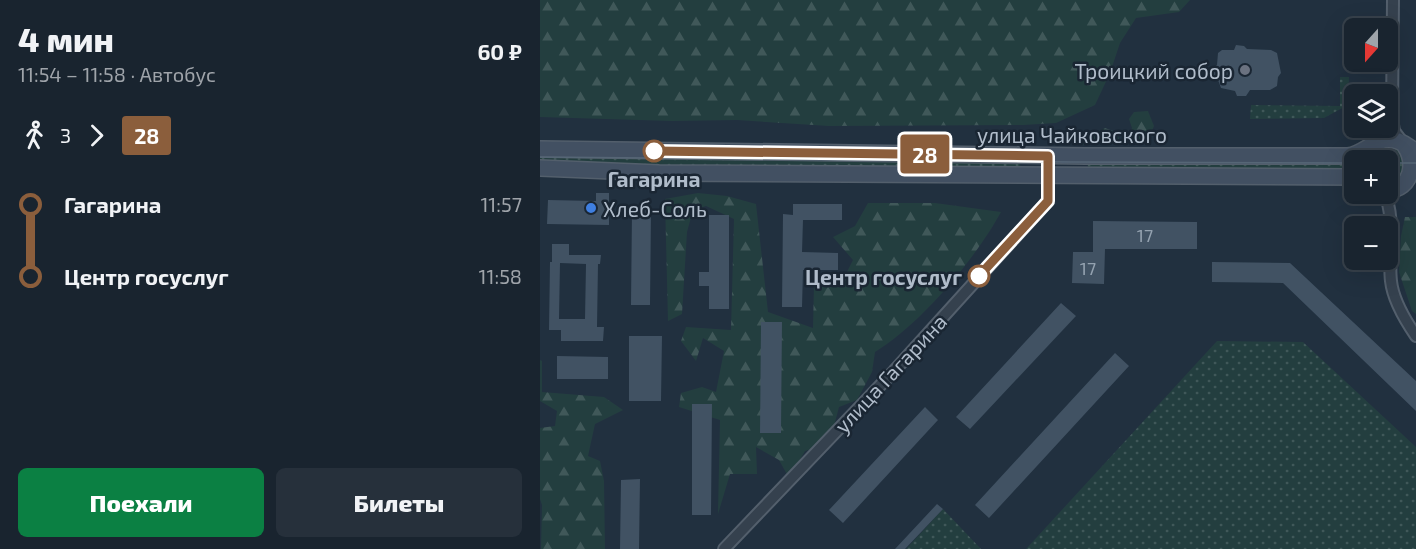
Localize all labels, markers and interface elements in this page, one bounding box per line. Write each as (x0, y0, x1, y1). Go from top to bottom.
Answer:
north arrow (1344, 18, 1398, 72)
map controls (1344, 18, 1398, 270)
text: 4 мин (18, 19, 114, 59)
text: 60 ₽ (477, 38, 522, 64)
place label: Троицкий собор (1075, 58, 1233, 83)
text: 11:54 – 11:58 · Автобус (18, 62, 216, 86)
marker: Троицкий собор (1238, 63, 1252, 77)
button: layers (1344, 84, 1398, 138)
icon: walk (18, 119, 51, 152)
icon: forward (80, 119, 113, 152)
street label: улица Чайковского (977, 122, 1167, 148)
text: 3 (60, 123, 71, 147)
text: 28 (134, 123, 159, 148)
line badge: 28 (898, 134, 952, 174)
marker: Гагарина (643, 140, 665, 162)
text: 28 (912, 142, 938, 167)
button: + (1344, 150, 1398, 204)
place label: Гагарина (607, 166, 701, 191)
text: Гагарина (64, 191, 161, 217)
text: 11:57 (480, 192, 522, 216)
place label: Хлеб-Соль (603, 196, 707, 221)
marker: Хлеб-Соль (584, 201, 598, 215)
button: − (1344, 216, 1398, 270)
house number: 17 (1137, 224, 1153, 246)
house number: 17 (1080, 257, 1096, 279)
text: Центр госуслуг (64, 263, 228, 289)
text: 11:58 (479, 264, 522, 288)
place label: Центр госуслуг (805, 264, 962, 289)
marker: Центр госуслуг (968, 265, 990, 287)
street label: улица Гагарина (829, 308, 952, 438)
button: Поехали (18, 468, 264, 537)
button: Билеты (276, 468, 522, 537)

